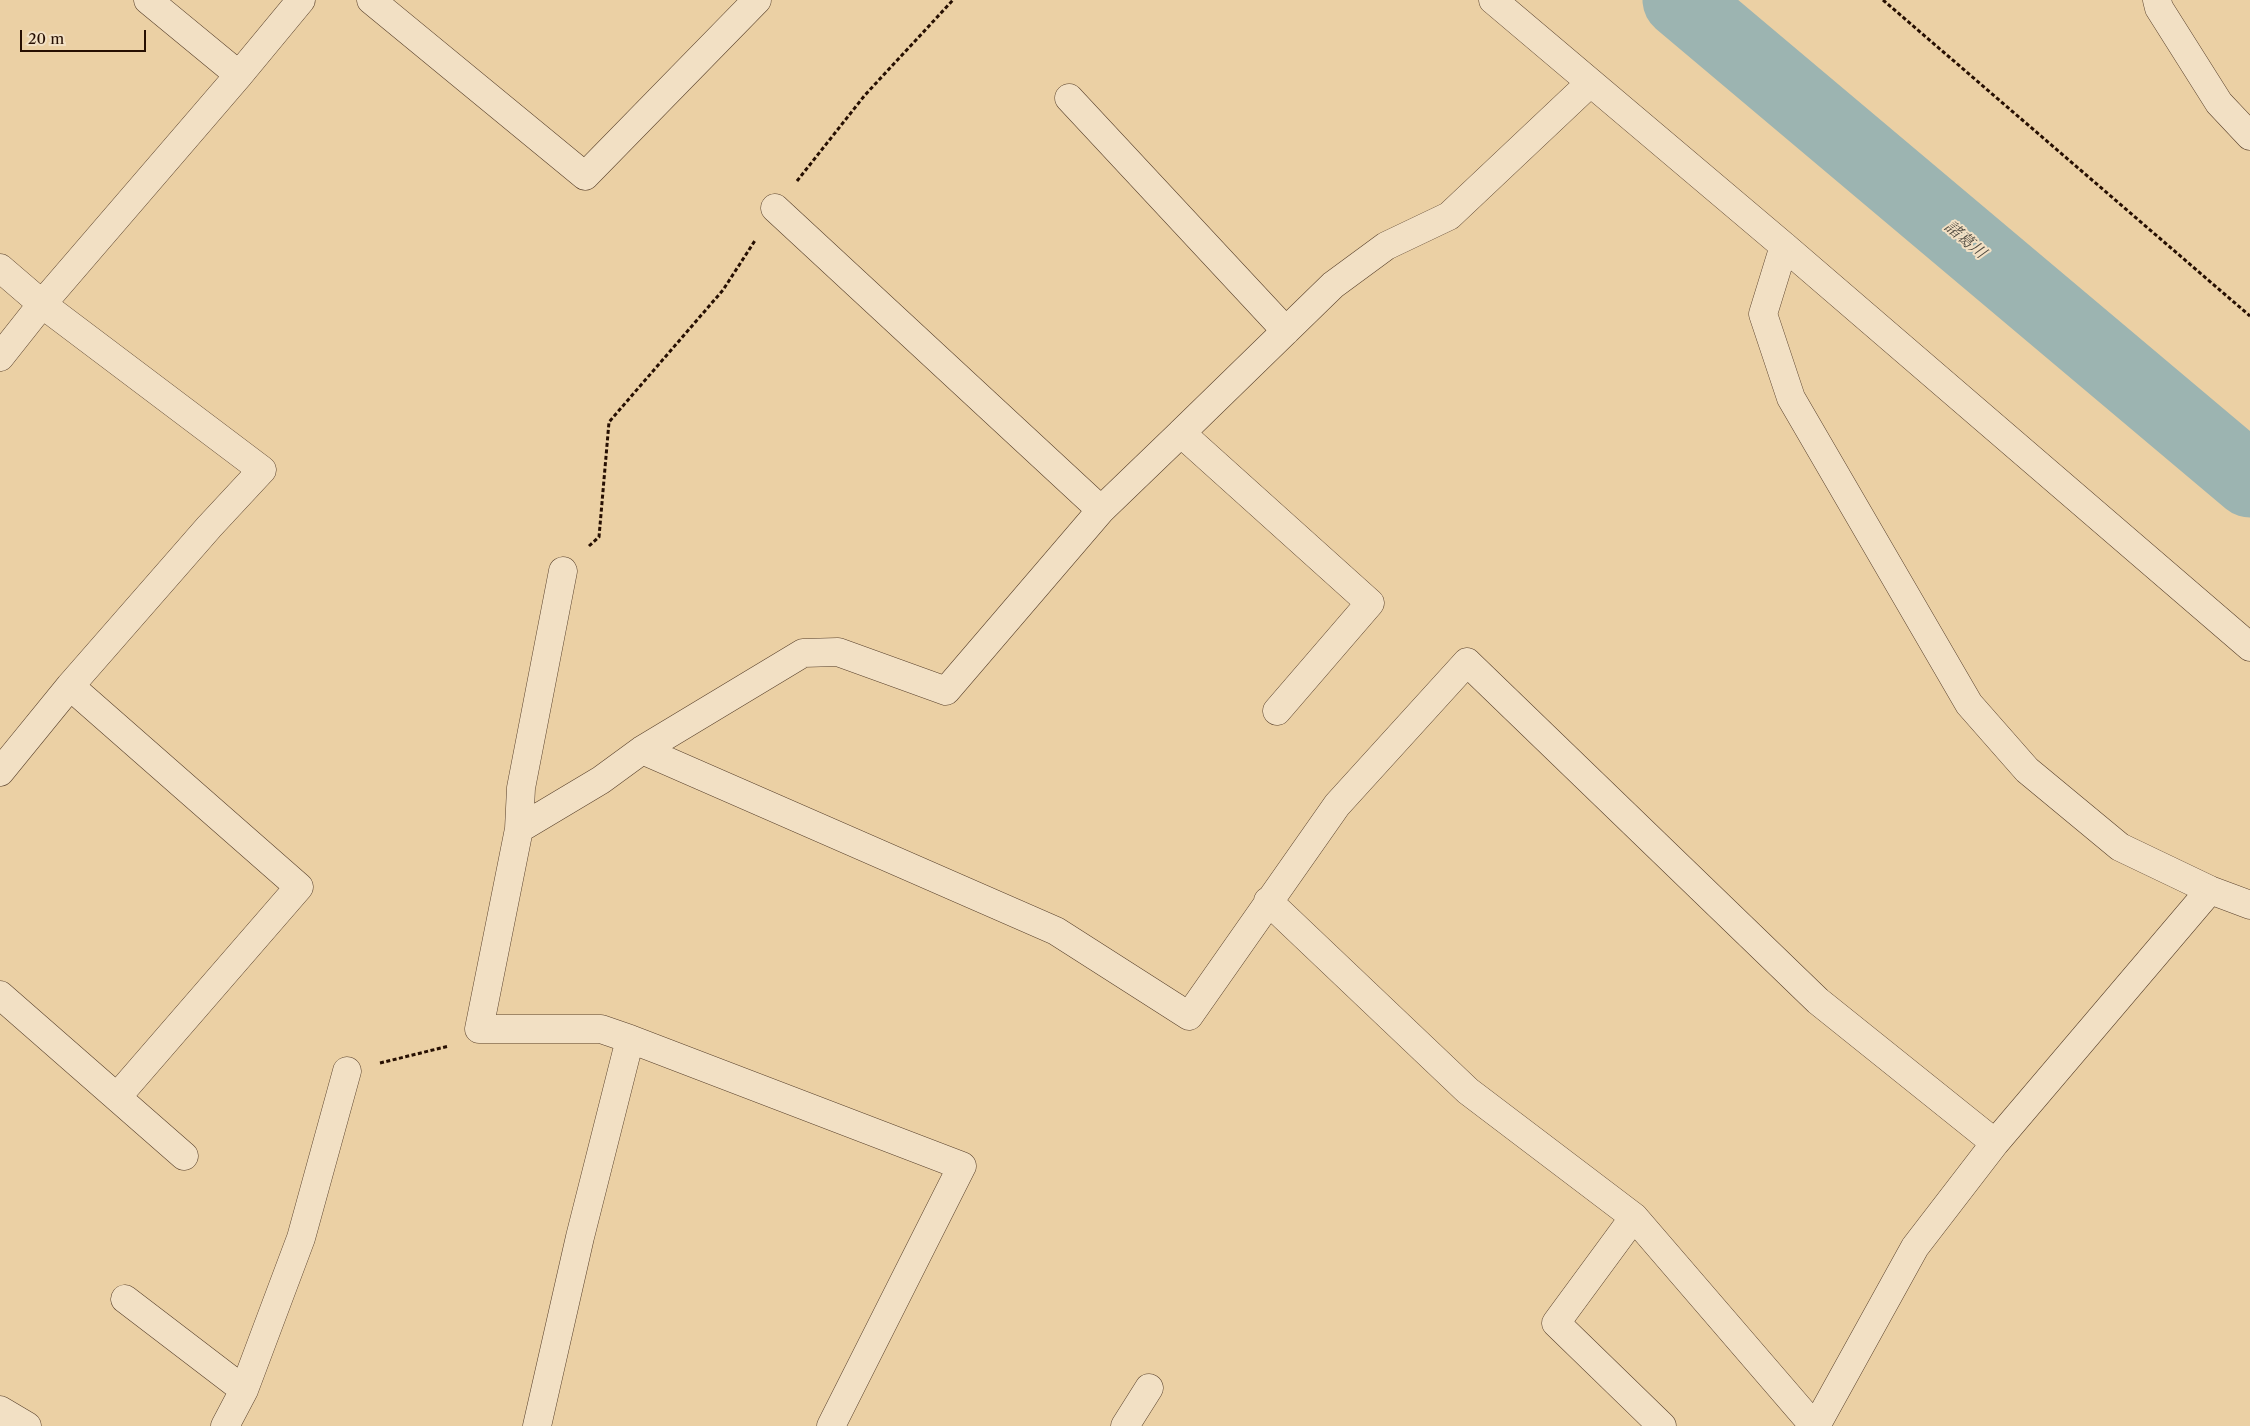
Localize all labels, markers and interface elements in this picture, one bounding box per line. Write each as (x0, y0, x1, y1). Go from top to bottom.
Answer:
scale bar (22, 20, 149, 52)
text: 20 m (28, 29, 64, 48)
water label: 諸葛川 (1940, 217, 1990, 263)

